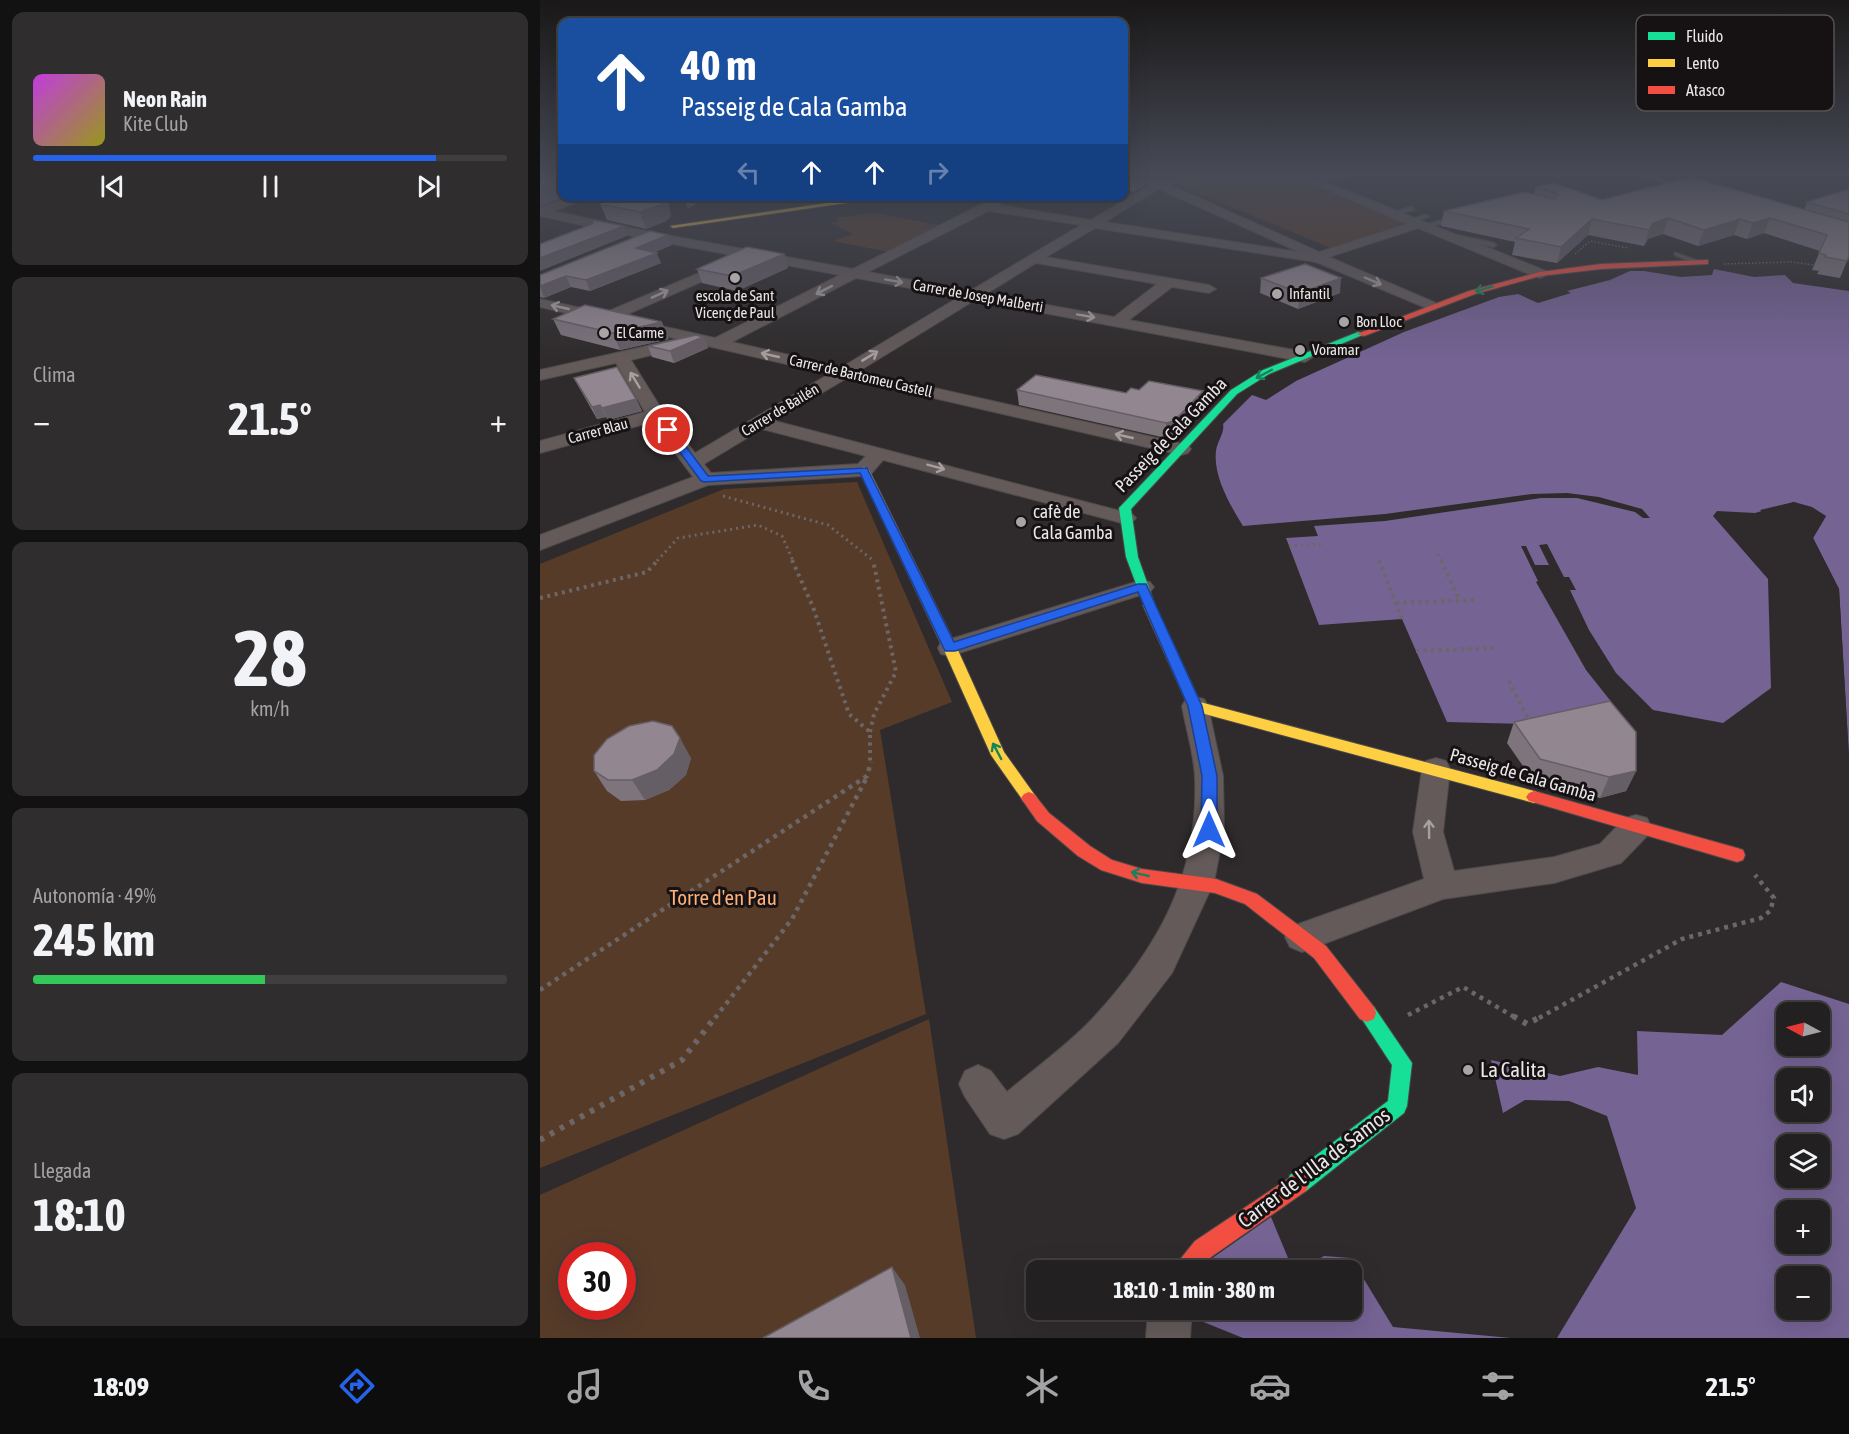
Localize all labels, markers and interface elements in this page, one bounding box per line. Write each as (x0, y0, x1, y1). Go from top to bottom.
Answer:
legend (1636, 15, 1834, 111)
text: Fluido (1686, 27, 1723, 45)
text: 40 m (681, 41, 756, 89)
icon: ahead (582, 42, 660, 120)
text: Lento (1686, 54, 1719, 72)
text: Atasco (1686, 81, 1725, 99)
text: Neon Rain (123, 86, 207, 112)
text: Passeig de Cala Gamba (681, 91, 908, 122)
text: Kite Club (123, 112, 188, 135)
icon: left (732, 156, 765, 189)
icon: ahead (795, 156, 828, 189)
icon: ahead (858, 156, 891, 189)
icon: right (921, 156, 954, 189)
icon: previous (96, 170, 129, 203)
icon: pause (254, 170, 287, 203)
icon: next (412, 170, 445, 203)
marker: escola de Sant Vicenç de Paul (728, 271, 742, 285)
one-way arrow (883, 276, 903, 287)
street label: Carrer de Josep Malberti (912, 276, 1045, 315)
one-way arrow (1363, 276, 1381, 287)
one-way arrow (815, 284, 833, 296)
one-way arrow (1475, 284, 1494, 295)
place label: Infantil (1289, 285, 1330, 302)
place label: escola de Sant Vicenç de Paul (695, 287, 775, 321)
marker: Infantil (1270, 287, 1284, 301)
one-way arrow (650, 288, 668, 299)
one-way arrow (550, 301, 570, 312)
one-way arrow (1075, 310, 1095, 321)
place label: Bon Lloc (1356, 313, 1402, 330)
marker: Bon Lloc (1337, 315, 1351, 329)
place label: El Carme (616, 324, 664, 341)
marker: El Carme (597, 326, 611, 340)
place label: Voramar (1312, 341, 1360, 358)
marker: Voramar (1293, 343, 1307, 357)
one-way arrow (761, 349, 780, 361)
one-way arrow (861, 350, 878, 362)
street label: Carrer de Bartomeu Castell (788, 351, 934, 400)
text: Clima (33, 363, 76, 386)
one-way arrow (1255, 369, 1273, 380)
one-way arrow (628, 372, 640, 389)
street label: Passeig de Cala Gamba (1111, 373, 1231, 496)
street label: Carrer de Bailén (738, 380, 822, 439)
text: 21.5° (228, 393, 312, 445)
text: − (33, 401, 50, 439)
text: + (490, 401, 507, 439)
pin (642, 404, 693, 455)
icon: arrive (651, 413, 684, 446)
street label: Carrer Blau (566, 414, 630, 447)
one-way arrow (1115, 430, 1134, 441)
one-way arrow (926, 462, 945, 474)
place label: cafè de Cala Gamba (1033, 501, 1113, 543)
marker: cafè de Cala Gamba (1014, 515, 1028, 529)
text: 28 (233, 613, 307, 703)
text: km/h (250, 697, 290, 720)
one-way arrow (991, 743, 1003, 760)
street label: Passeig de Cala Gamba (1448, 744, 1599, 805)
position arrow (1177, 798, 1241, 862)
one-way arrow (1424, 820, 1435, 839)
one-way arrow (1131, 868, 1150, 880)
text: Autonomía · 49% (33, 884, 156, 907)
park label: Torre d'en Pau (669, 885, 777, 909)
text: 245 km (33, 914, 155, 966)
north arrow (1776, 1002, 1830, 1056)
map controls (1776, 1002, 1830, 1320)
place label: La Calita (1480, 1057, 1546, 1081)
marker: La Calita (1461, 1063, 1475, 1077)
button: sound (1776, 1068, 1830, 1122)
street label: Carrer de l'Illa de Samos (1233, 1102, 1394, 1232)
button: layers (1776, 1134, 1830, 1188)
text: Llegada (33, 1159, 91, 1182)
text: 18:10 (33, 1189, 126, 1241)
button: + (1776, 1200, 1830, 1254)
speed limit sign: 30 (558, 1242, 636, 1320)
button: − (1776, 1266, 1830, 1320)
text: 18:10 · 1 min · 380 m (1113, 1277, 1275, 1303)
icon: directions (336, 1365, 378, 1407)
icon: music (564, 1365, 606, 1407)
icon: phone (792, 1365, 834, 1407)
icon: climate (1021, 1365, 1063, 1407)
icon: car (1249, 1365, 1291, 1407)
icon: filters (1477, 1365, 1519, 1407)
text: 18:09 (93, 1371, 149, 1402)
text: 21.5° (1705, 1371, 1756, 1402)

